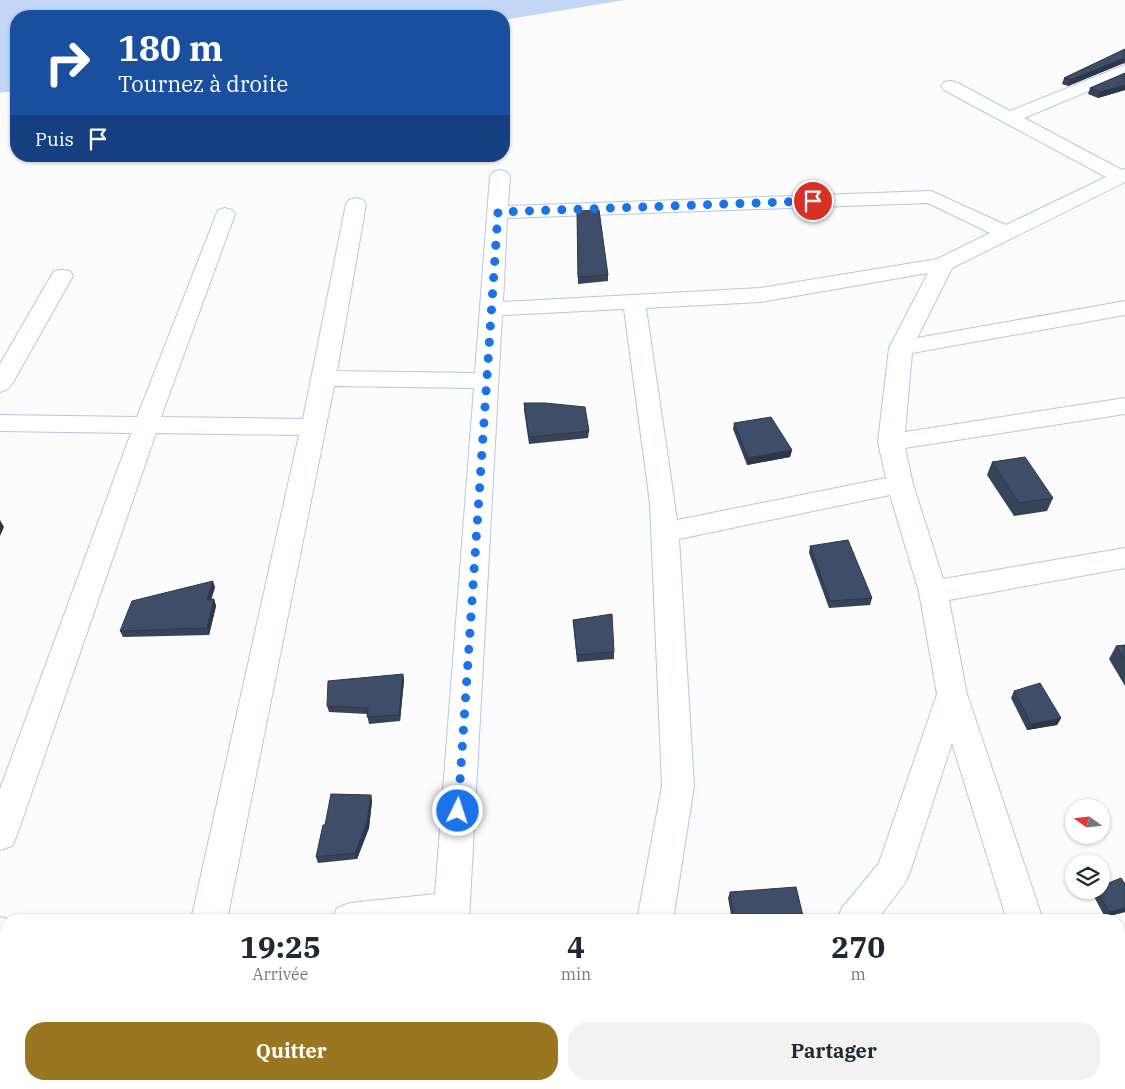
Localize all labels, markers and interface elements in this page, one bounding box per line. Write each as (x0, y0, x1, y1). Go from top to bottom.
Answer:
text: 180 m (118, 25, 223, 71)
icon: right (35, 30, 100, 95)
text: Tournez à droite (118, 69, 288, 98)
icon: arrive (84, 125, 112, 153)
text: Puis (35, 127, 74, 151)
pin (792, 180, 834, 222)
icon: arrive (799, 187, 827, 215)
position arrow (431, 784, 483, 836)
north arrow (1065, 799, 1110, 844)
map controls (1065, 799, 1110, 899)
button: layers (1065, 854, 1110, 899)
text: 19:25 (240, 927, 321, 966)
text: 4 (567, 927, 585, 966)
text: 270 (831, 927, 885, 966)
text: Arrivée (253, 964, 308, 984)
text: min (561, 964, 591, 984)
text: m (851, 964, 866, 984)
button: Quitter (25, 1022, 558, 1080)
button: Partager (568, 1022, 1100, 1080)

